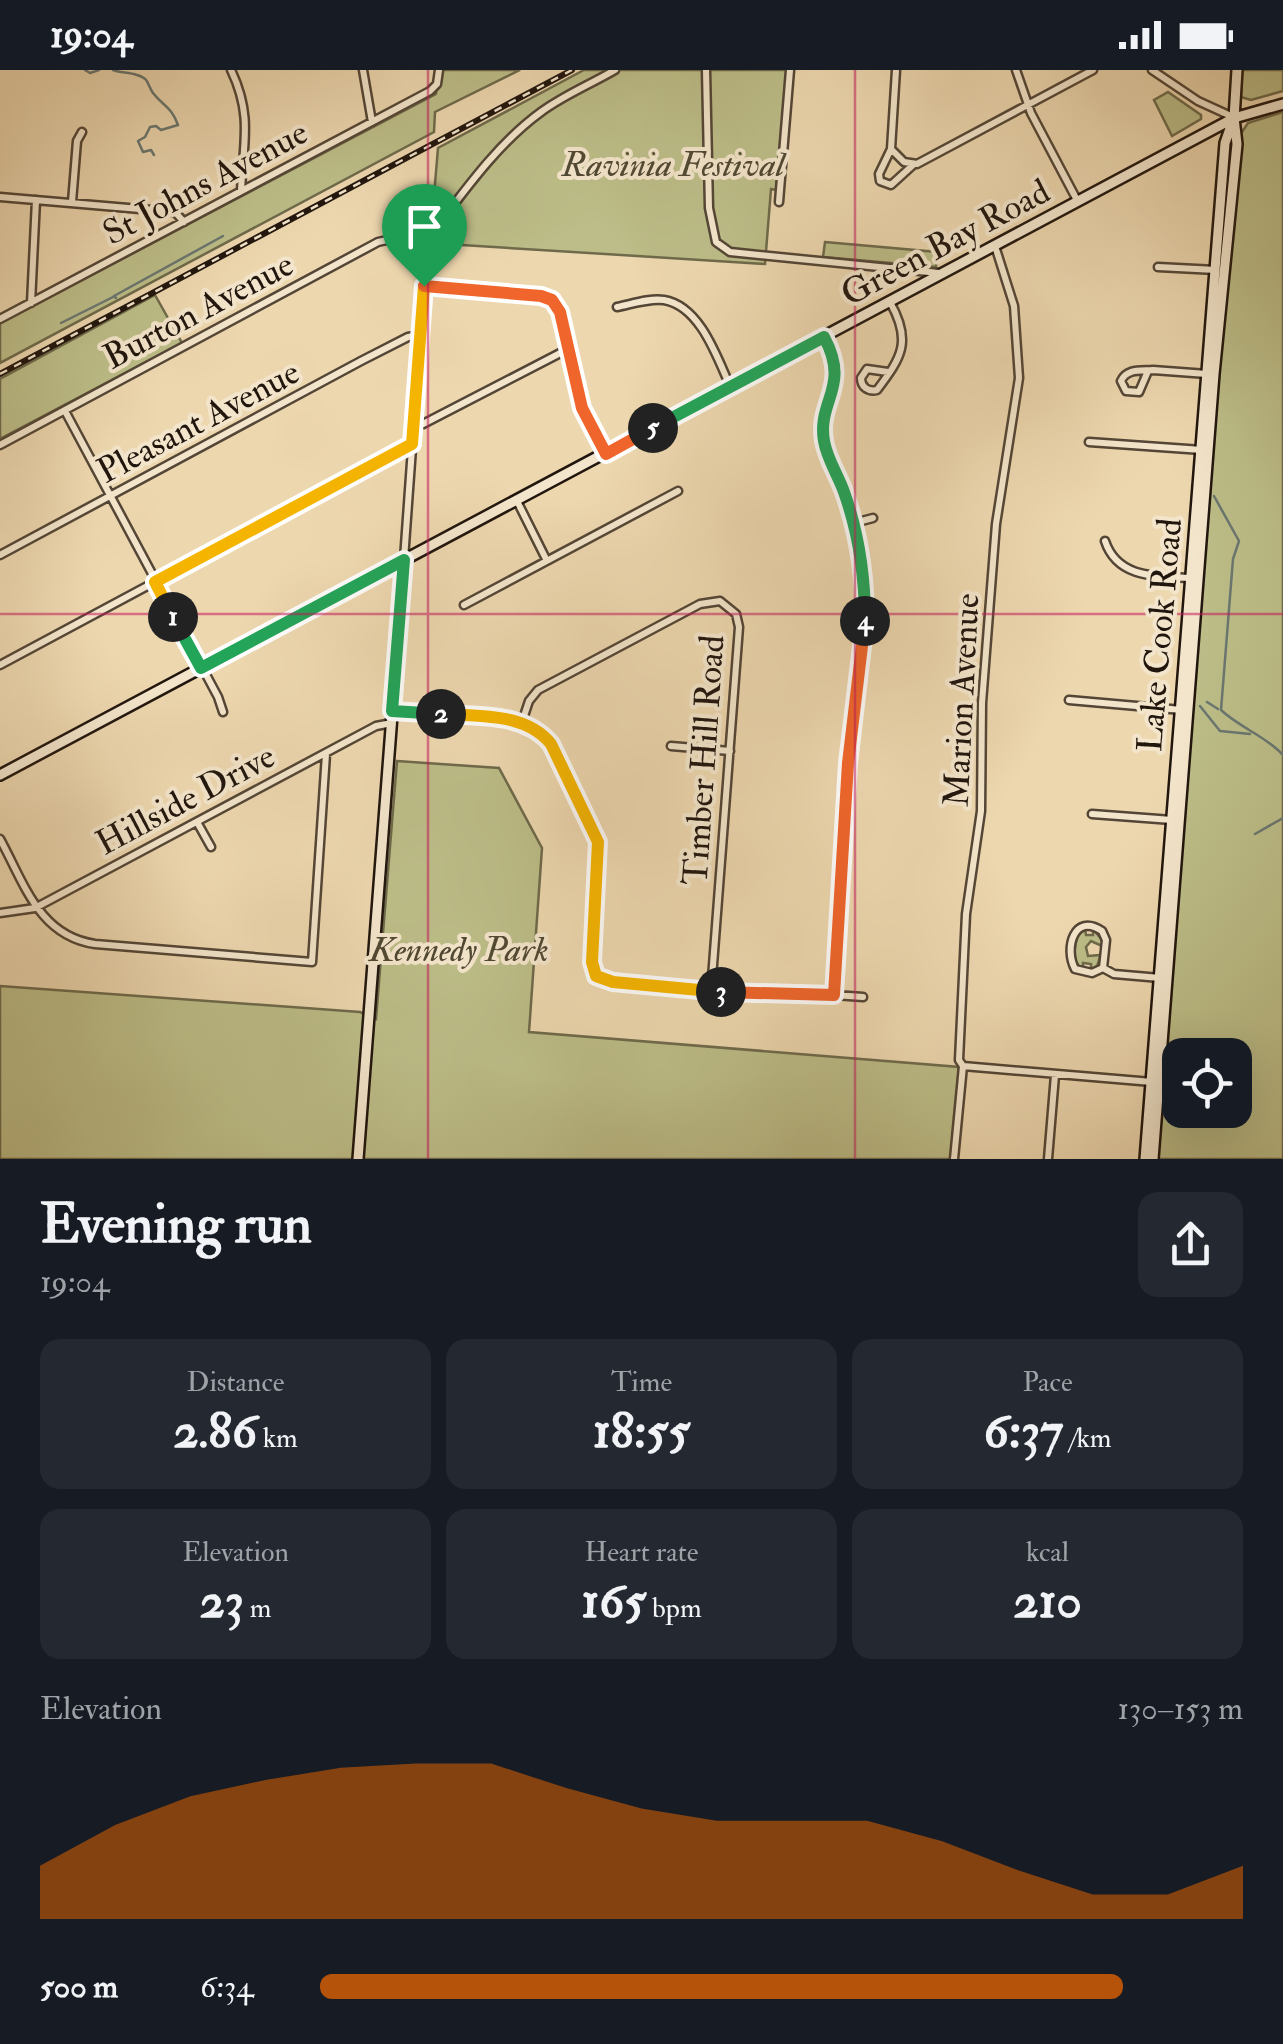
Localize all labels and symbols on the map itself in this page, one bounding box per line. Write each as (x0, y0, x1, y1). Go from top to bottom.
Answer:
street label: St Johns Avenue (96, 111, 315, 255)
park label: Ravinia Festival (561, 143, 787, 187)
street label: Green Bay Road (834, 169, 1057, 316)
pin (382, 184, 467, 287)
street label: Burton Avenue (96, 242, 301, 379)
street label: Pleasant Avenue (90, 350, 307, 494)
pin: 5 (628, 403, 678, 453)
street label: Lake Cook Road (1128, 516, 1192, 754)
pin: 1 (148, 592, 198, 642)
street label: Marion Avenue (934, 592, 990, 808)
pin: 4 (840, 596, 890, 646)
street label: Timber Hill Road (673, 634, 735, 887)
pin: 2 (416, 689, 466, 739)
street label: Hillside Drive (88, 734, 283, 865)
park label: Kennedy Park (367, 928, 549, 972)
pin: 3 (696, 967, 746, 1017)

